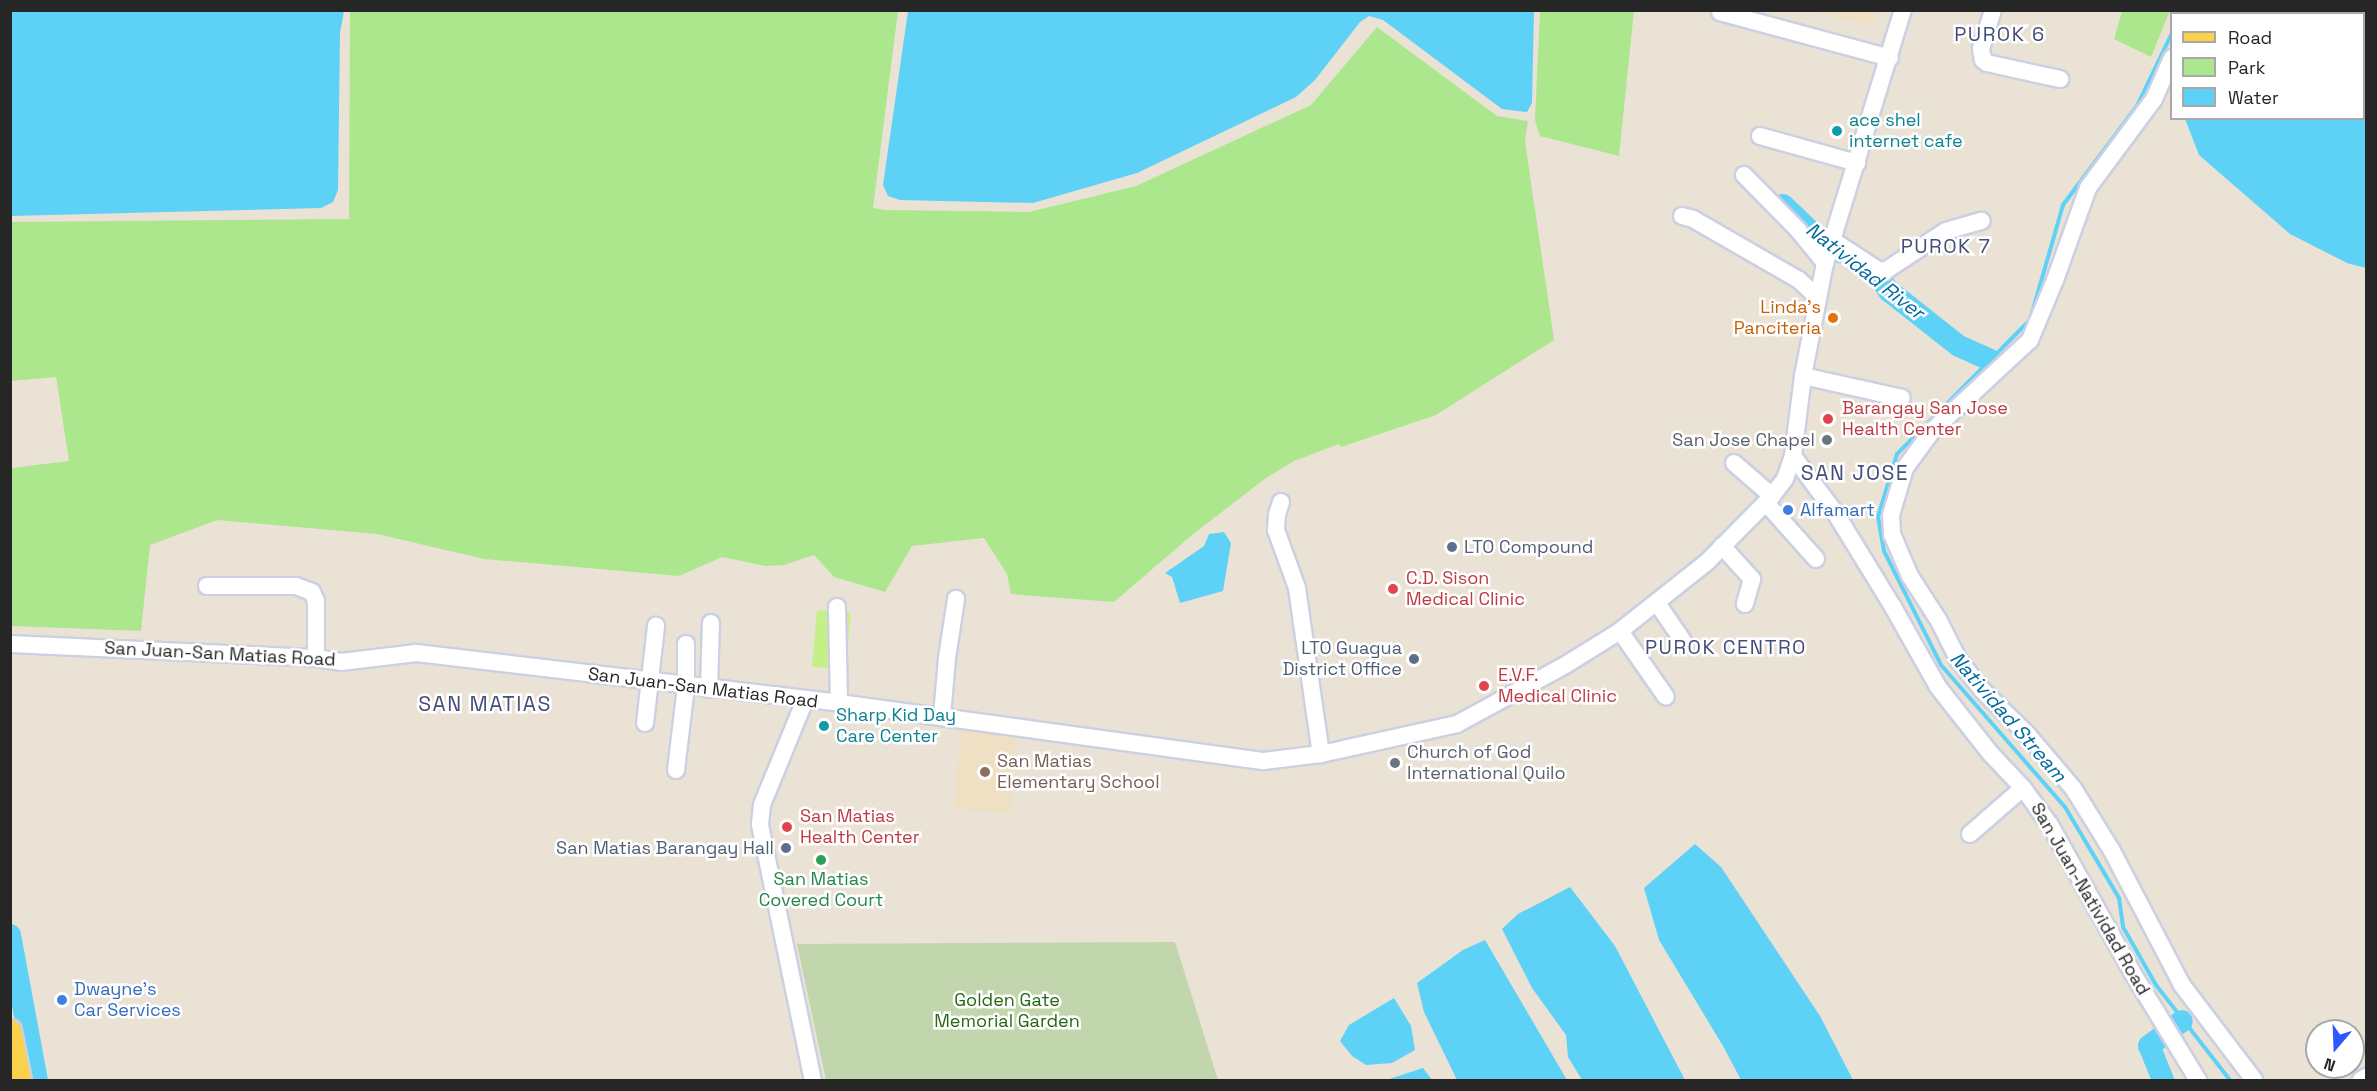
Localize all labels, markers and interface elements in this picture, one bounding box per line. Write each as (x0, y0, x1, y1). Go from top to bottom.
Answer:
legend (2170, 12, 2365, 120)
district label: PUROK 6 (1954, 22, 2046, 46)
text: Road (2228, 26, 2272, 49)
text: Park (2228, 56, 2265, 79)
text: Water (2228, 86, 2279, 109)
place label: ace shel internet cafe (1849, 110, 1963, 152)
marker: ace shel internet cafe (1830, 124, 1844, 138)
water label: Natividad River (1801, 217, 1929, 325)
district label: PUROK 7 (1901, 234, 1991, 258)
place label: Linda's Panciteria (1734, 297, 1821, 340)
marker: Linda's Panciteria (1826, 311, 1840, 325)
place label: Barangay San Jose Health Center (1842, 398, 2008, 440)
marker: Barangay San Jose Health Center (1819, 410, 1837, 428)
place label: San Jose Chapel (1672, 429, 1815, 451)
marker: San Jose Chapel (1820, 433, 1834, 447)
district label: SAN JOSE (1801, 460, 1909, 486)
place label: Alfamart (1800, 499, 1875, 521)
marker: Alfamart (1781, 503, 1795, 517)
place label: LTO Compound (1464, 536, 1593, 558)
marker: LTO Compound (1445, 540, 1459, 554)
place label: C.D. Sison Medical Clinic (1406, 568, 1525, 610)
marker: C.D. Sison Medical Clinic (1384, 580, 1402, 598)
district label: PUROK CENTRO (1645, 635, 1807, 659)
street label: San Juan-San Matias Road (104, 637, 336, 671)
place label: LTO Guagua District Office (1282, 638, 1402, 680)
water label: Natividad Stream (1945, 647, 2071, 787)
marker: LTO Guagua District Office (1407, 652, 1421, 666)
street label: San Juan-San Matias Road (587, 663, 819, 713)
place label: E.V.F. Medical Clinic (1498, 665, 1617, 708)
marker: E.V.F. Medical Clinic (1475, 677, 1493, 695)
district label: SAN MATIAS (418, 691, 552, 717)
place label: Sharp Kid Day Care Center (836, 705, 956, 748)
marker: Sharp Kid Day Care Center (817, 719, 831, 733)
place label: Church of God International Quilo (1407, 742, 1566, 784)
place label: San Matias Elementary School (997, 751, 1160, 794)
marker: Church of God International Quilo (1388, 756, 1402, 770)
marker: San Matias Elementary School (978, 765, 992, 779)
street label: San Juan-Natividad Road (2026, 799, 2154, 999)
place label: San Matias Health Center (800, 806, 920, 848)
marker: San Matias Health Center (778, 818, 796, 836)
place label: San Matias Barangay Hall (556, 837, 774, 859)
marker: San Matias Barangay Hall (779, 841, 793, 855)
marker: San Matias Covered Court (814, 853, 828, 867)
place label: San Matias Covered Court (759, 869, 883, 912)
place label: Dwayne's Car Services (74, 979, 181, 1022)
park label: Golden Gate Memorial Garden (934, 990, 1080, 1032)
marker: Dwayne's Car Services (55, 993, 69, 1007)
north arrow (2305, 1019, 2365, 1079)
text: N (2321, 1053, 2338, 1076)

